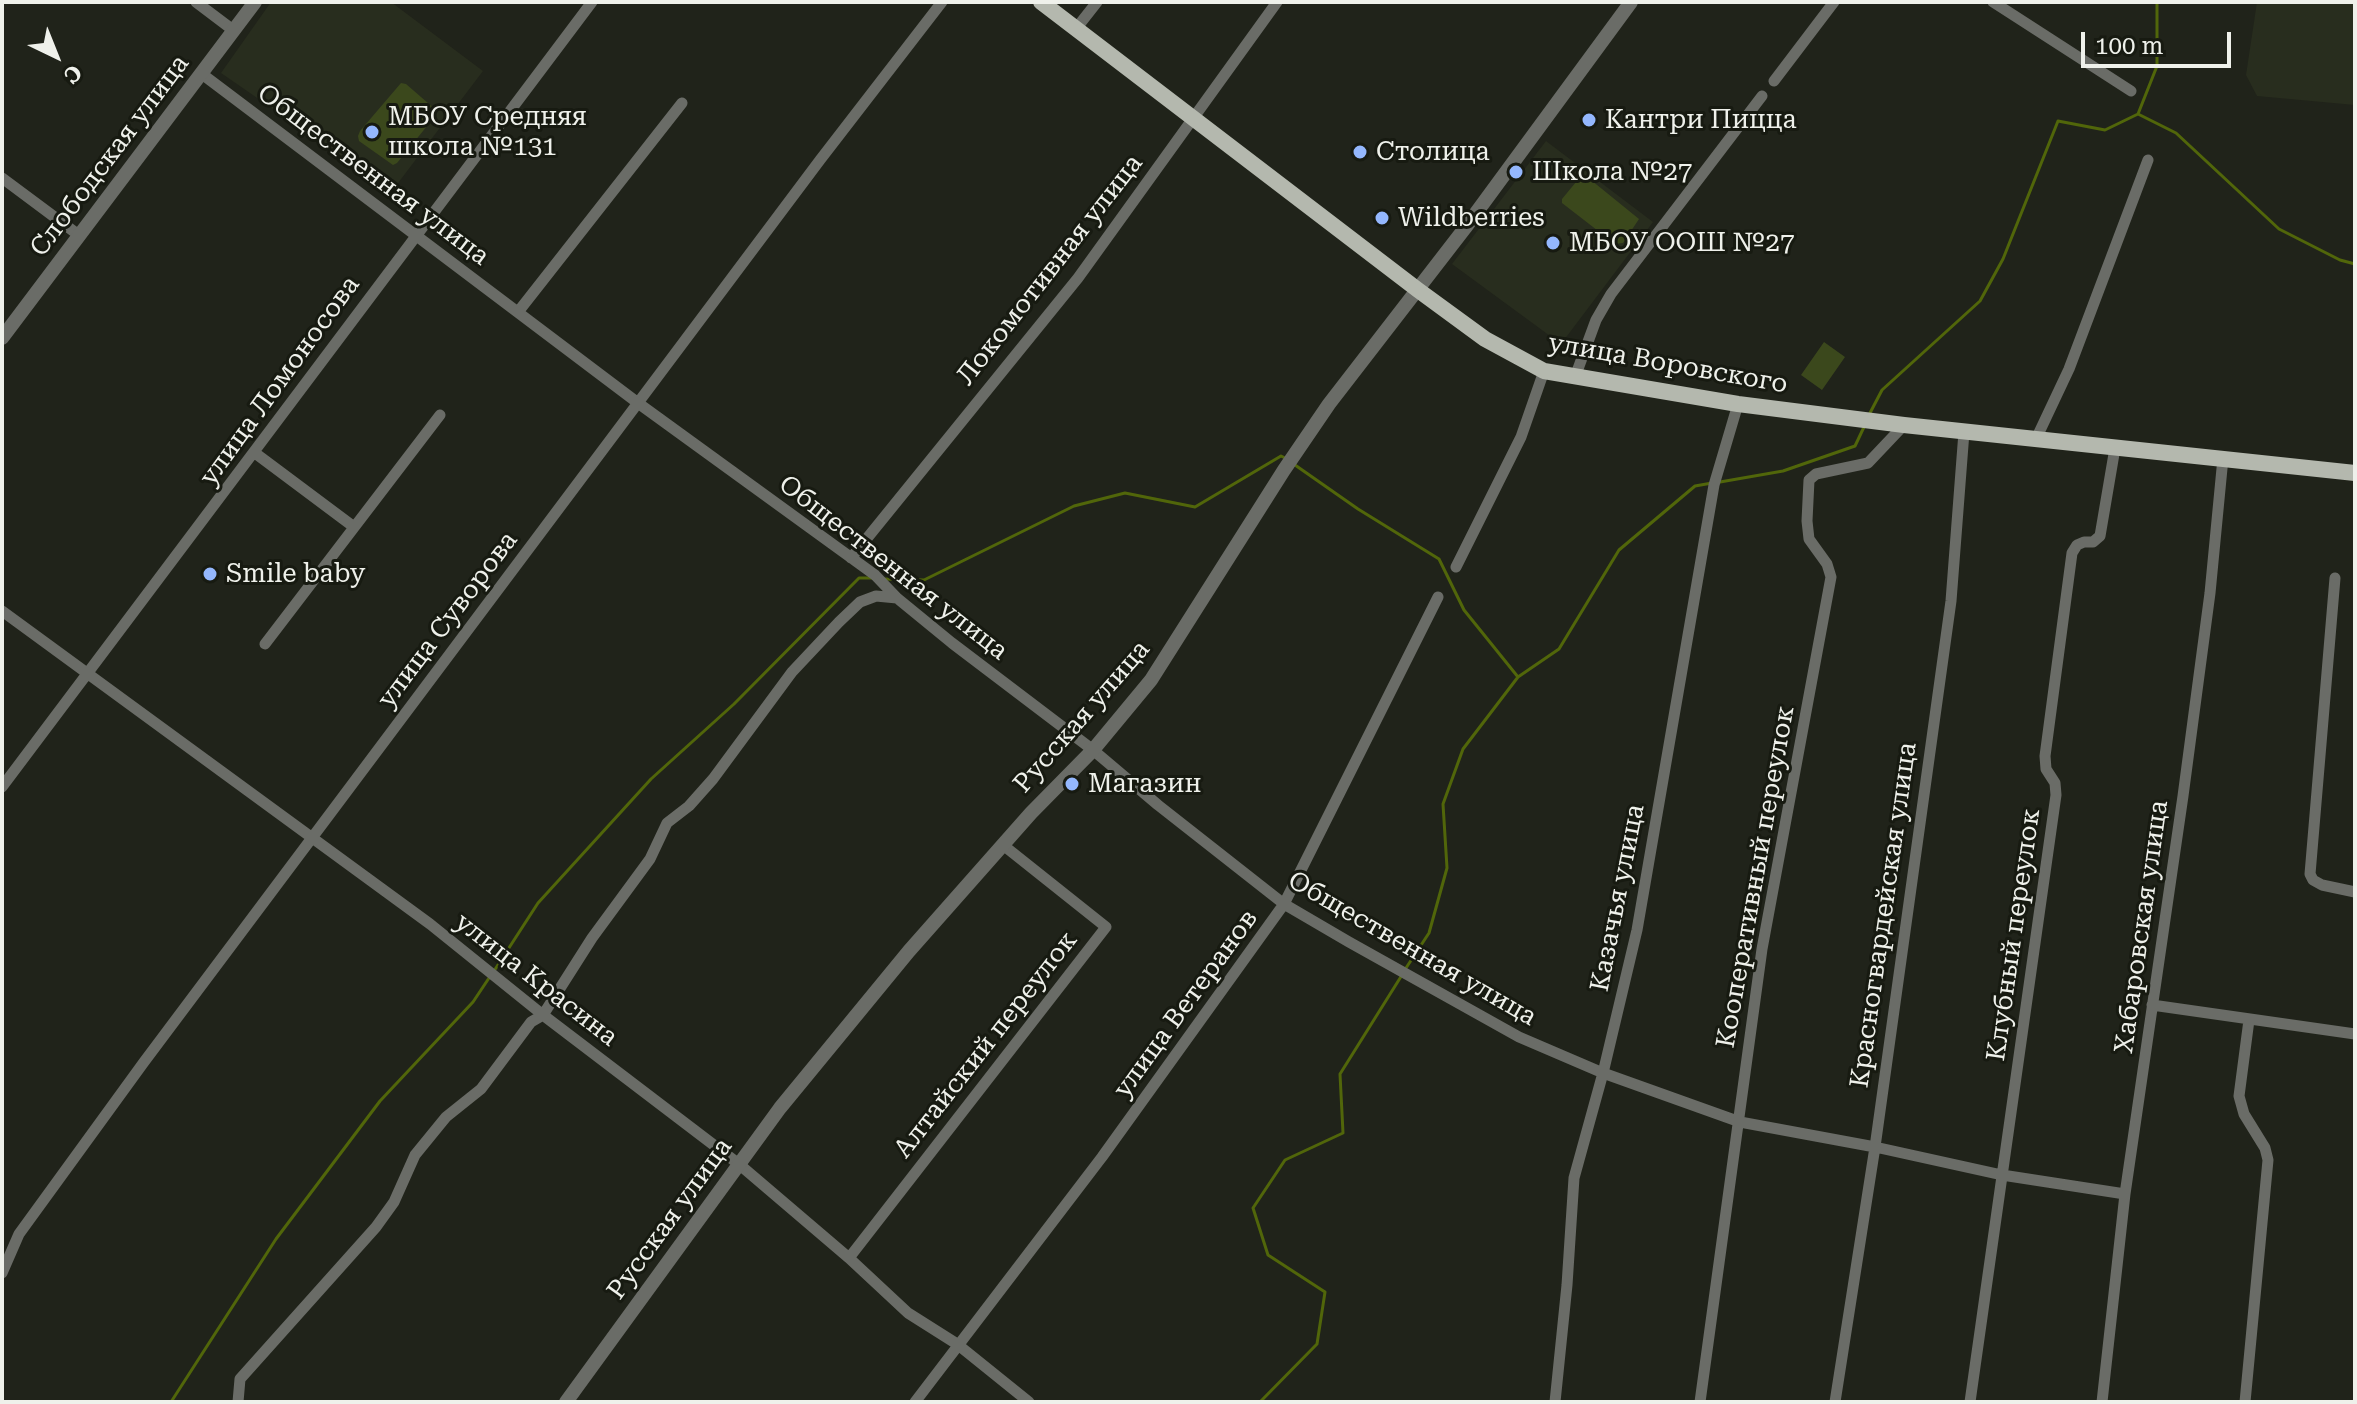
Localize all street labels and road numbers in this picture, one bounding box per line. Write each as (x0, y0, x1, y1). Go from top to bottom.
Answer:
street label: Слободская улица (24, 49, 196, 263)
street label: Общественная улица (251, 78, 495, 272)
street label: Локомотивная улица (950, 149, 1150, 391)
street label: улица Ломоносова (193, 270, 367, 492)
street label: улица Воровского (1546, 328, 1790, 400)
street label: Общественная улица (772, 469, 1014, 667)
street label: улица Суворова (372, 526, 524, 714)
street label: Русская улица (1007, 634, 1157, 800)
street label: Кооперативный переулок (1711, 704, 1801, 1050)
street label: Красногвардейская улица (1844, 740, 1924, 1090)
street label: Хабаровская улица (2109, 798, 2175, 1056)
street label: Казачья улица (1585, 802, 1651, 994)
street label: Клубный переулок (1981, 807, 2047, 1063)
street label: Общественная улица (1282, 865, 1542, 1033)
street label: улица Ветеранов (1107, 904, 1265, 1104)
street label: улица Красина (448, 907, 624, 1053)
street label: Алтайский переулок (888, 925, 1084, 1165)
street label: Русская улица (601, 1132, 739, 1306)

